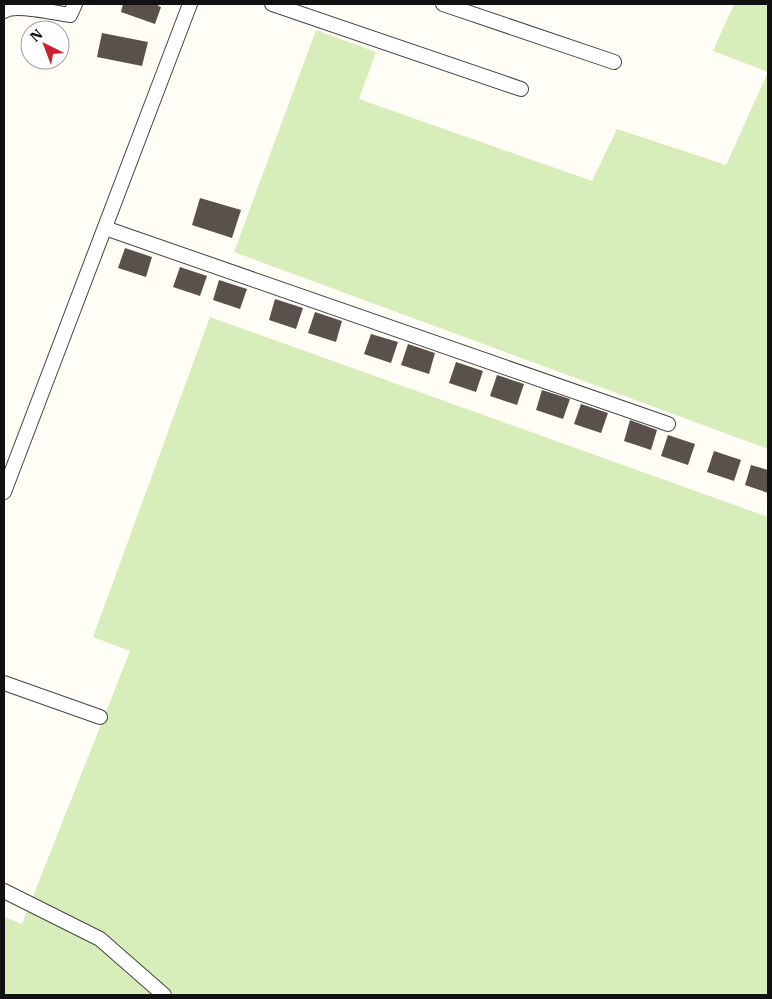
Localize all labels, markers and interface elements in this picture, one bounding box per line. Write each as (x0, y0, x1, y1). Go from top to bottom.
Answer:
north arrow (20, 20, 70, 70)
text: N (26, 25, 46, 46)

